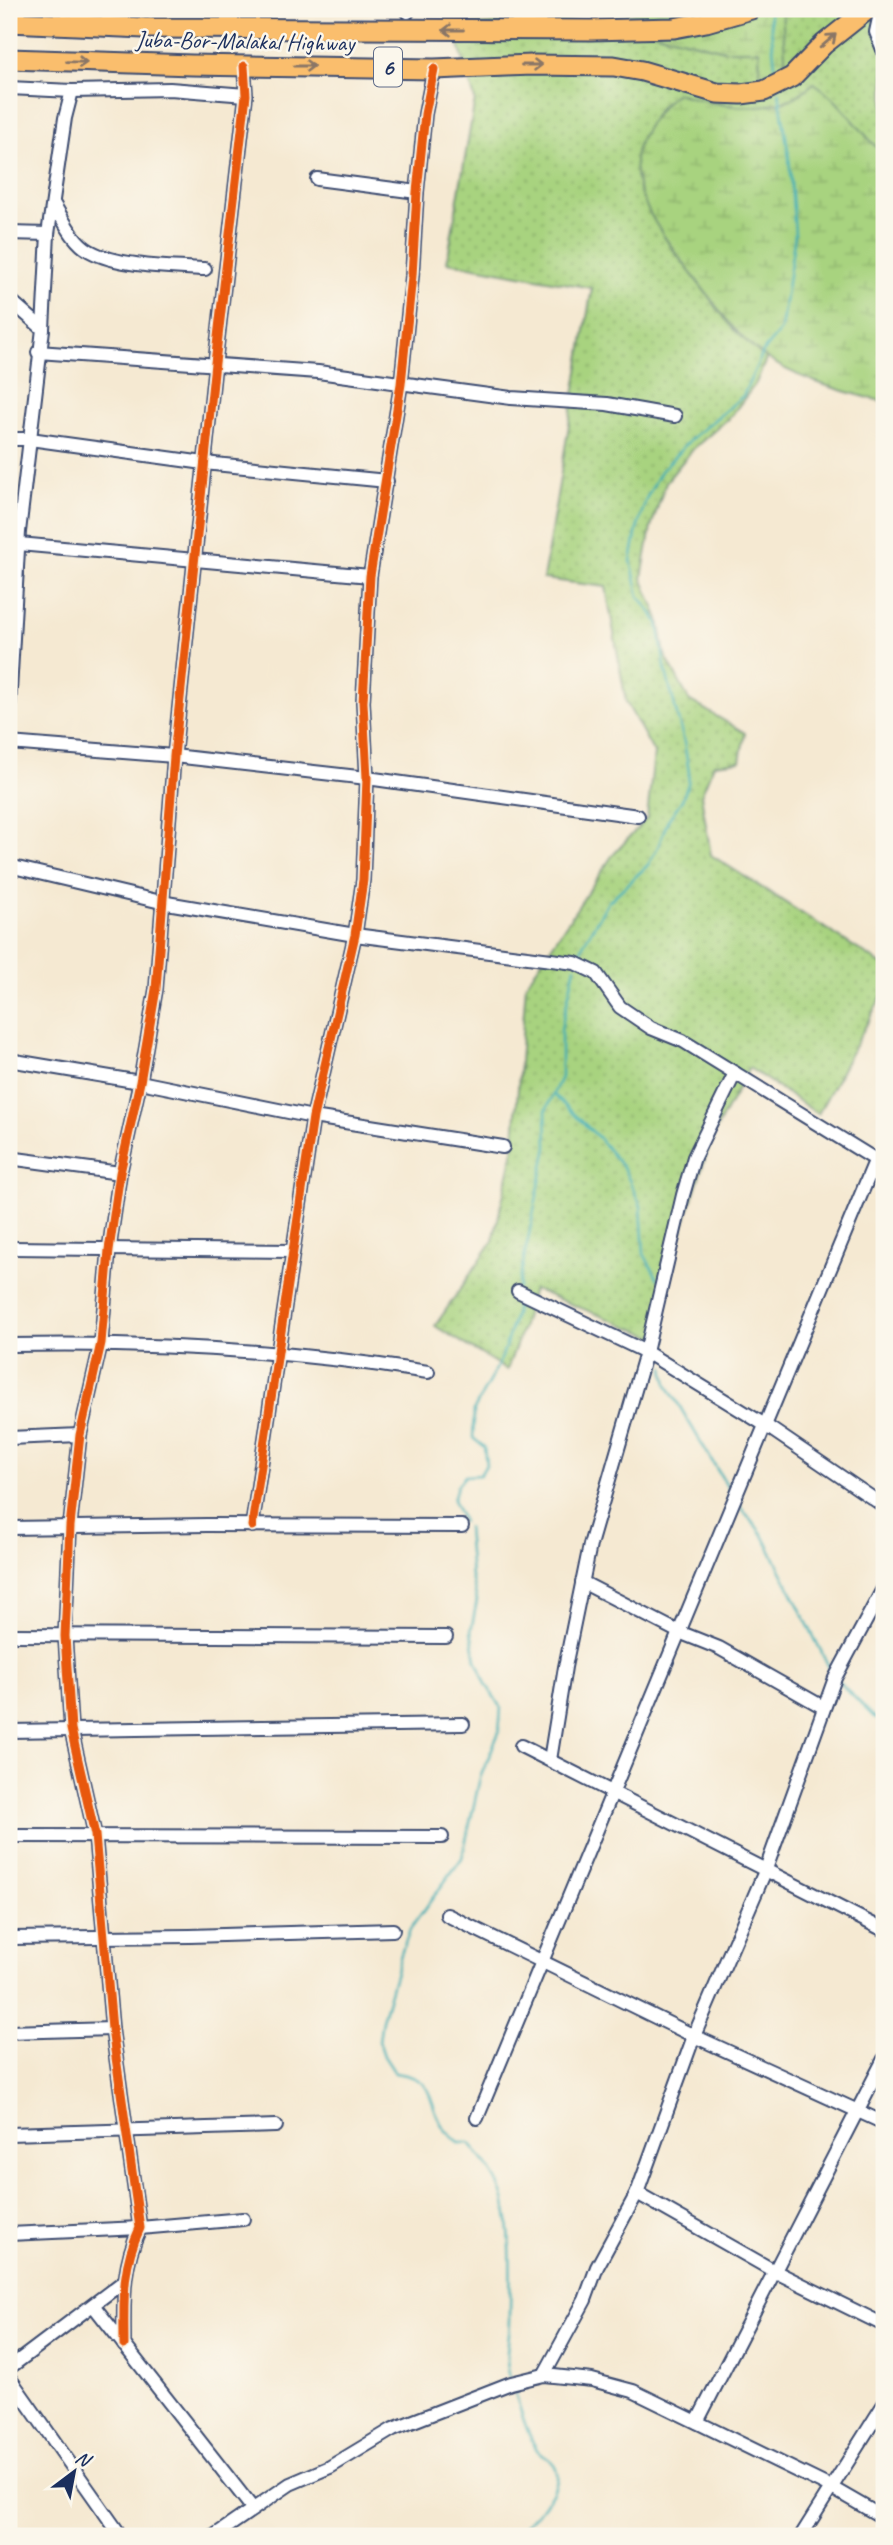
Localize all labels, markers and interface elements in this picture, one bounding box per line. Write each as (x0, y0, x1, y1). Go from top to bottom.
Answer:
street label: Juba-Bor-Malakal Highway (134, 24, 356, 58)
one-way arrow (442, 24, 465, 37)
one-way arrow (819, 33, 837, 49)
road number: 6 (374, 48, 402, 86)
one-way arrow (65, 56, 88, 69)
one-way arrow (293, 59, 316, 73)
one-way arrow (520, 59, 543, 72)
north arrow (38, 2436, 108, 2506)
text: N (71, 2445, 97, 2473)

